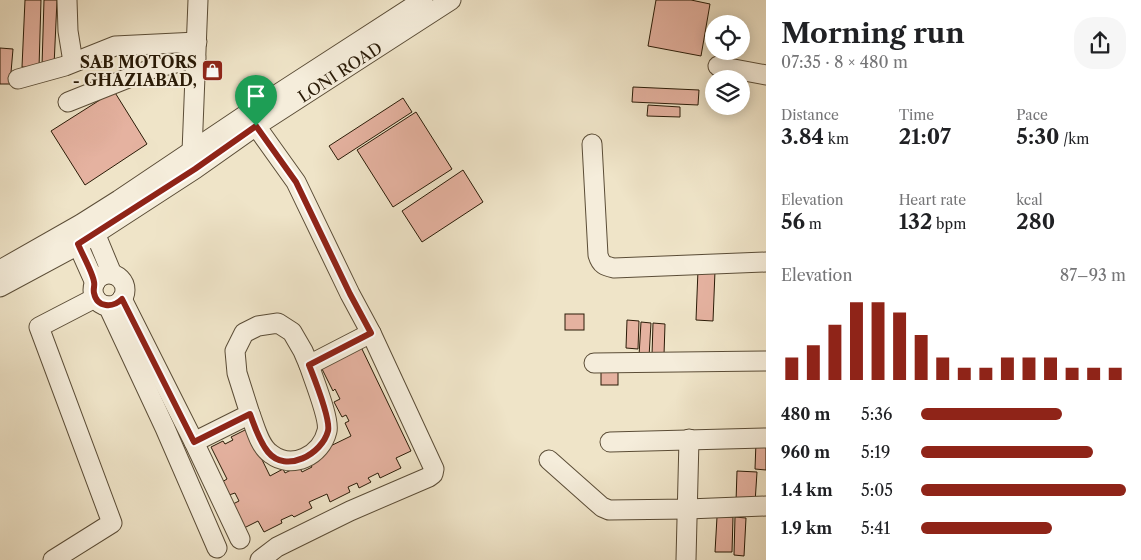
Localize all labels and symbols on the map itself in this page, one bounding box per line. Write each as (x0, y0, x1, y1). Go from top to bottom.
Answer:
street label: LONI ROAD (294, 37, 386, 107)
place label: SAB MOTORS - GHAZIABAD, (73, 52, 197, 90)
shop icon: SAB MOTORS - GHAZIABAD, (201, 59, 225, 83)
pin (235, 75, 277, 126)

